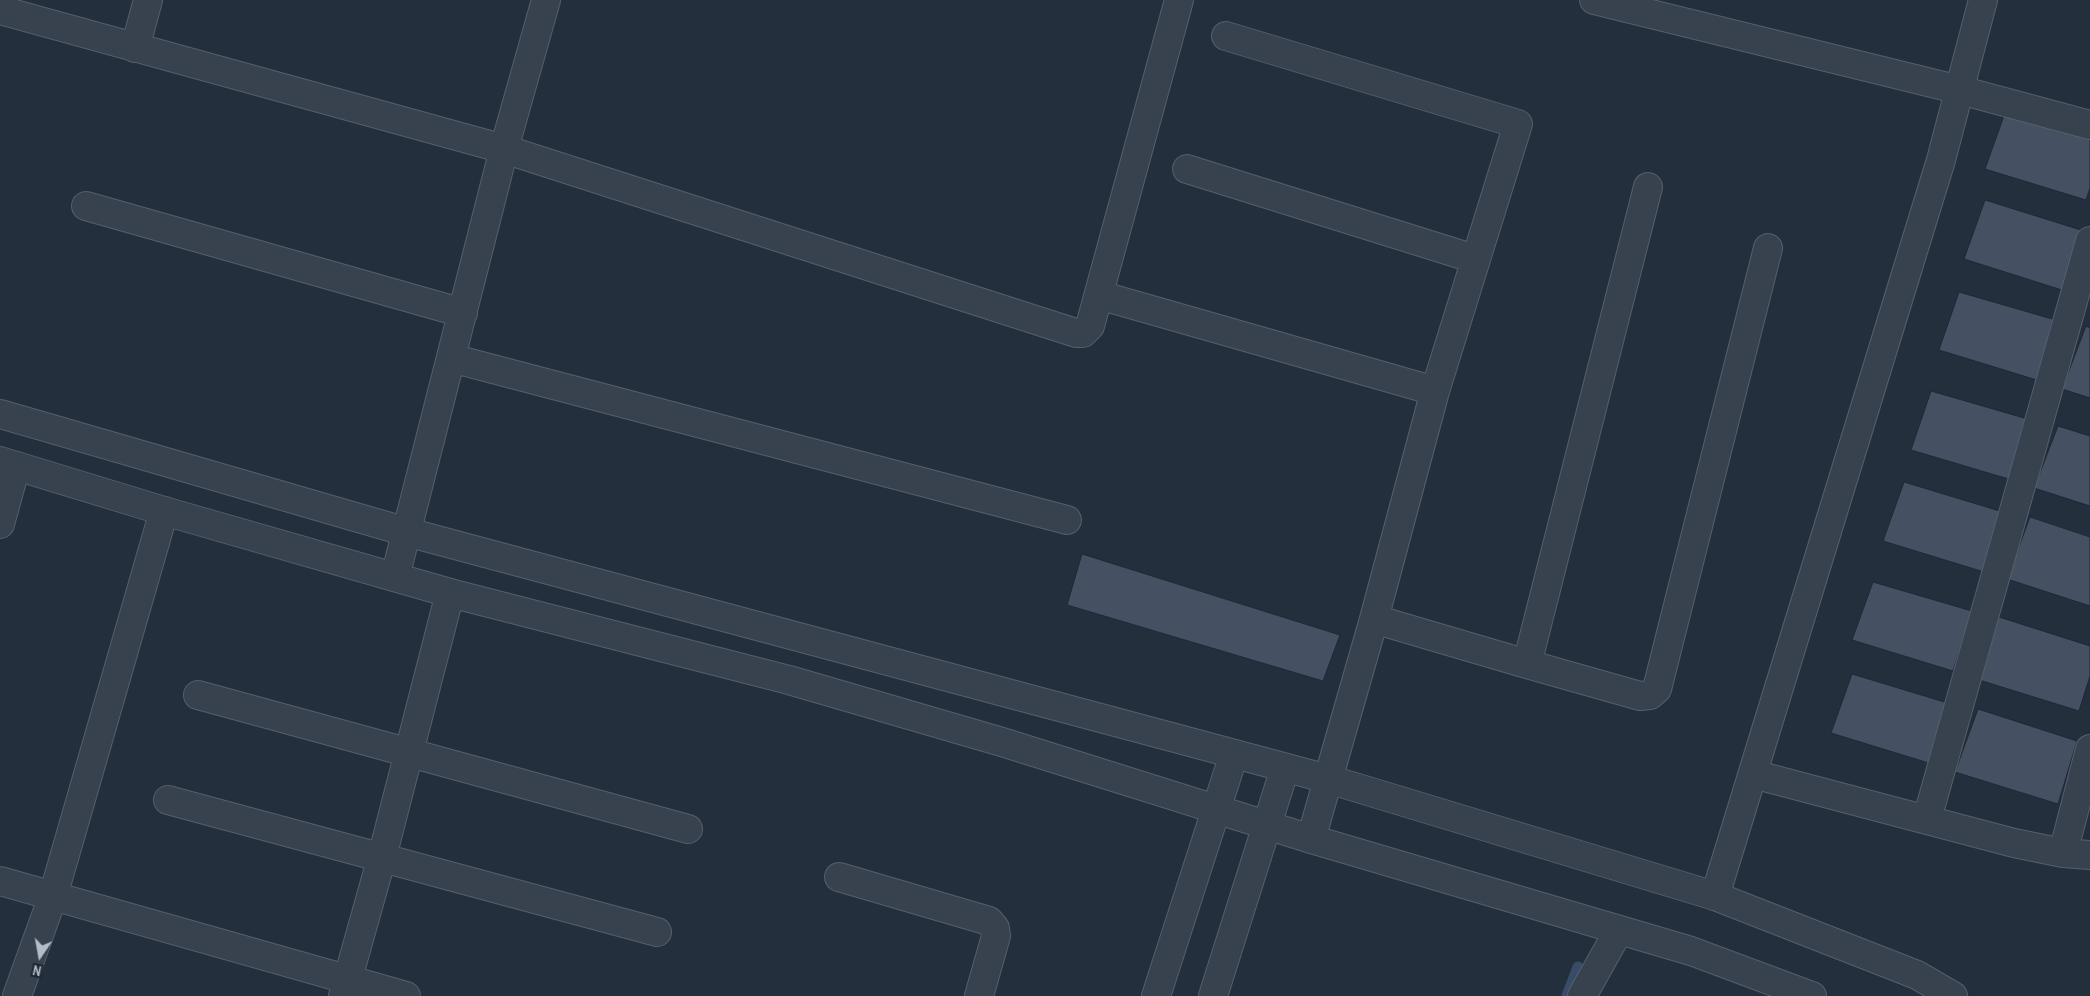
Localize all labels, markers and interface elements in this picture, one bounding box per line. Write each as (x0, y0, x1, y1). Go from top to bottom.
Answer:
north arrow (15, 931, 65, 981)
text: N (31, 961, 43, 980)

